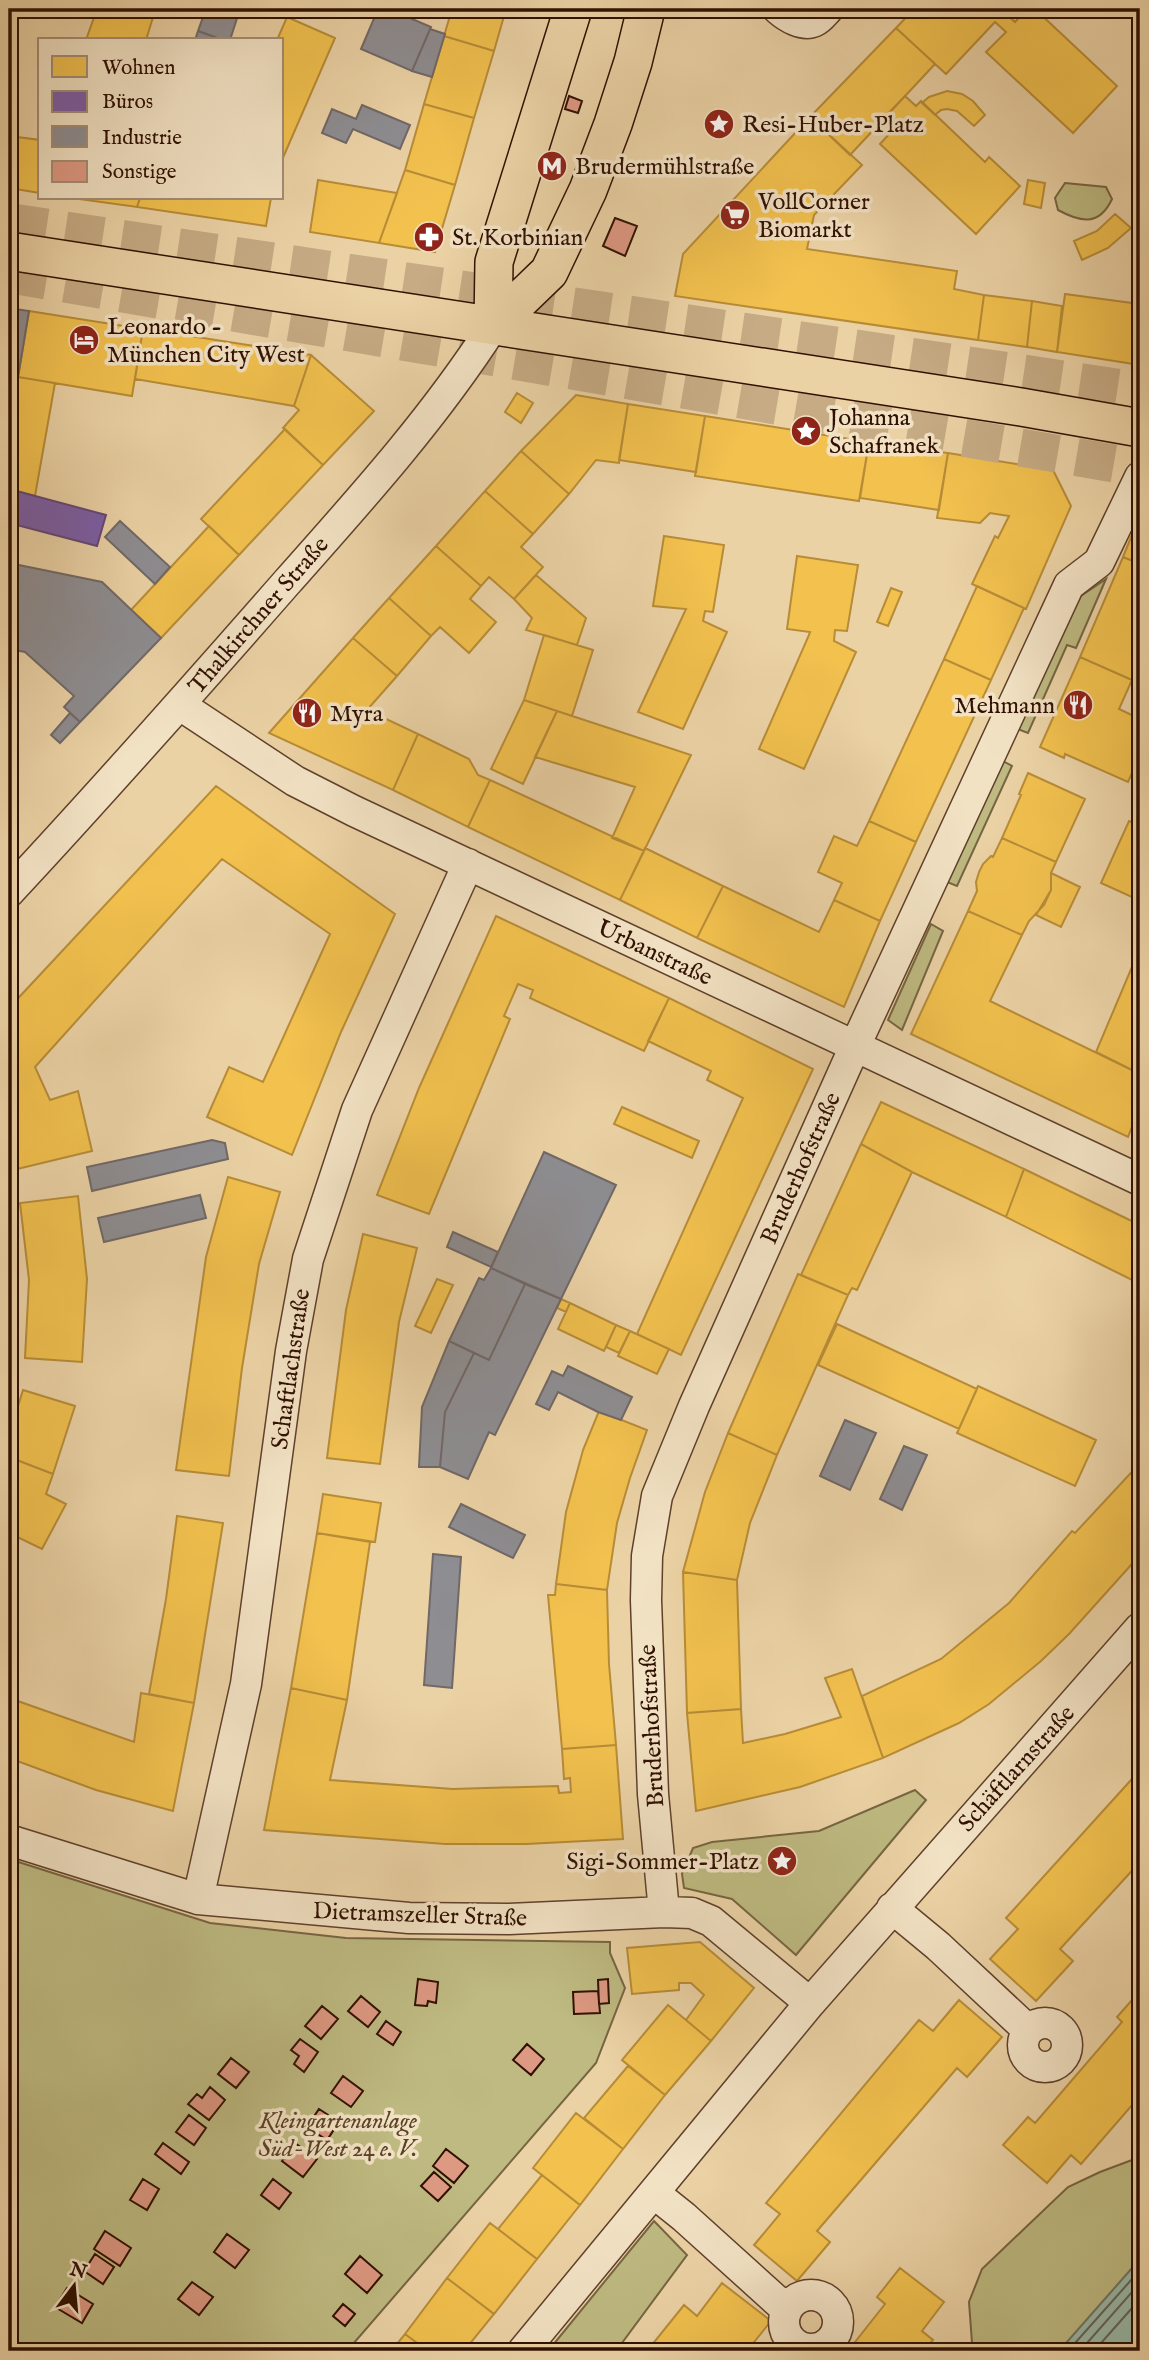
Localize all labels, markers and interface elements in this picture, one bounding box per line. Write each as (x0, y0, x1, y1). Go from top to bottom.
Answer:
legend (38, 38, 284, 200)
text: Wohnen (102, 55, 175, 82)
text: Büros (102, 89, 153, 116)
place icon: Resi-Huber-Platz (702, 107, 736, 141)
place label: Resi-Huber-Platz (742, 110, 924, 141)
text: Industrie (102, 125, 182, 152)
metro station icon: Brudermühlstraße (535, 149, 569, 183)
place label: Brudermühlstraße (575, 152, 754, 183)
text: Sonstige (102, 159, 177, 186)
place label: VollCorner Biomarkt (757, 187, 870, 246)
supermarket icon: VollCorner Biomarkt (718, 198, 752, 232)
pharmacy icon: St. Korbinian (412, 220, 446, 254)
place label: St. Korbinian (452, 223, 584, 254)
place label: Leonardo - München City West (107, 312, 305, 371)
hotel icon: Leonardo - München City West (67, 323, 101, 357)
place label: Johanna Schafranek (826, 403, 939, 462)
place icon: Johanna Schafranek (789, 414, 823, 448)
street label: Thalkirchner Straße (182, 531, 336, 701)
restaurant icon: Mehmann (1061, 688, 1095, 722)
place label: Mehmann (954, 691, 1055, 722)
restaurant icon: Myra (290, 696, 324, 730)
place label: Myra (330, 699, 384, 730)
street label: Urbanstraße (592, 913, 717, 994)
street label: Bruderhofstraße (754, 1088, 849, 1249)
street label: Schaftlachstraße (265, 1287, 318, 1452)
street label: Bruderhofstraße (633, 1644, 672, 1808)
street label: Schäftlarnstraße (952, 1699, 1082, 1839)
place icon: Sigi-Sommer-Platz (765, 1844, 799, 1878)
place label: Sigi-Sommer-Platz (566, 1847, 759, 1878)
street label: Dietramszeller Straße (312, 1896, 528, 1935)
park label: Kleingartenanlage Süd-West 24 e. V. (258, 2106, 418, 2165)
north arrow (38, 2252, 108, 2322)
text: N (66, 2258, 90, 2286)

